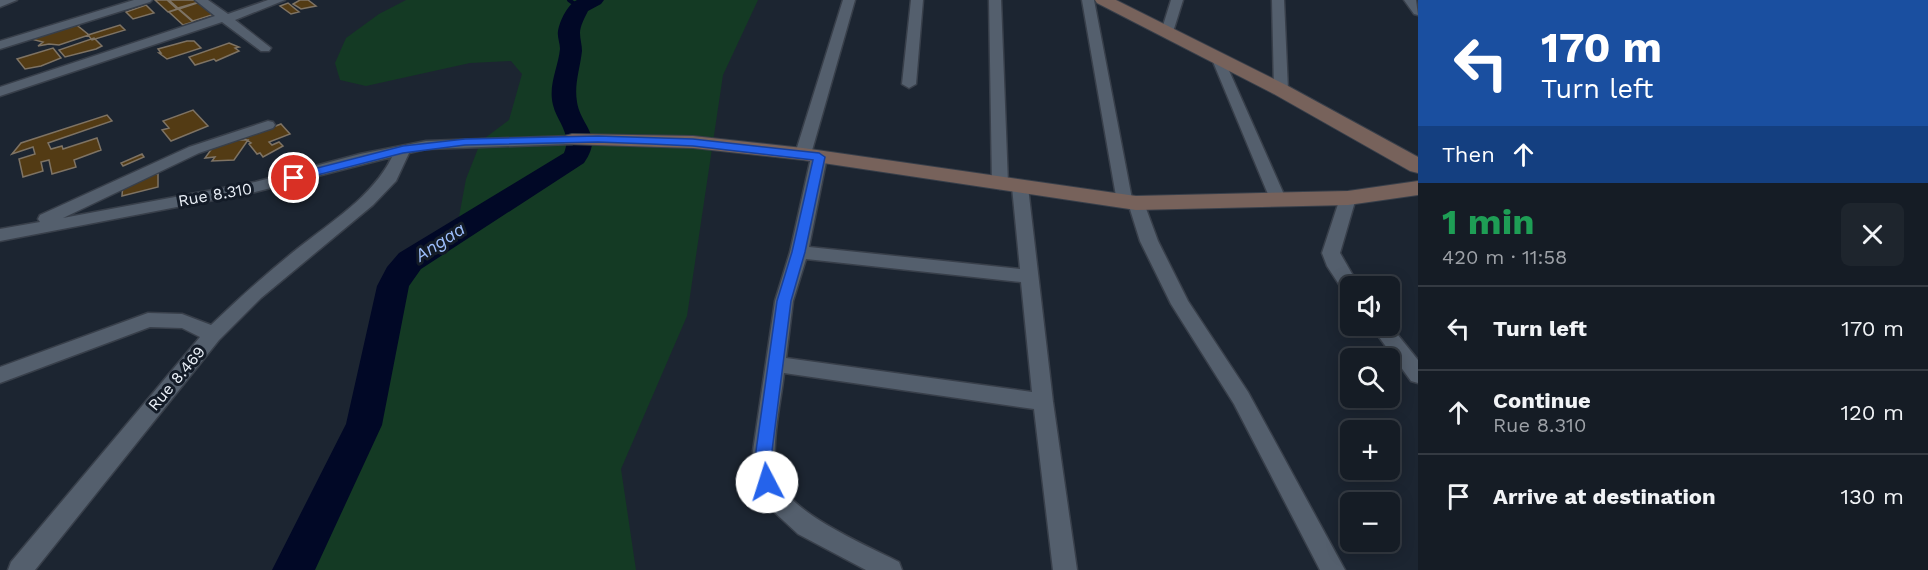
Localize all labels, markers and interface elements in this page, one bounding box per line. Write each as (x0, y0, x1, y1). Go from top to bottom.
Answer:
text: 170 m (1541, 23, 1662, 72)
icon: left (1442, 24, 1520, 102)
text: Turn left (1541, 73, 1653, 105)
icon: ahead (1507, 138, 1540, 171)
text: Then (1442, 142, 1495, 167)
pin (268, 152, 319, 203)
icon: arrive (277, 161, 310, 194)
street label: Rue 8.310 (177, 179, 253, 210)
text: 1 min (1442, 201, 1534, 243)
button: close (1841, 203, 1904, 266)
water label: Angaa (410, 218, 469, 266)
text: 420 m · 11:58 (1442, 245, 1567, 269)
map controls (1340, 276, 1400, 552)
button: sound (1340, 276, 1400, 336)
icon: left (1442, 312, 1475, 345)
text: Turn left (1493, 316, 1587, 341)
text: 170 m (1841, 316, 1904, 341)
street label: Rue 8.469 (144, 342, 209, 414)
button: search (1340, 348, 1400, 408)
text: Continue (1493, 388, 1591, 413)
icon: ahead (1442, 396, 1475, 429)
text: 120 m (1840, 400, 1904, 425)
text: Rue 8.310 (1493, 413, 1586, 437)
button: + (1340, 420, 1400, 480)
position arrow (735, 450, 799, 514)
icon: arrive (1442, 480, 1475, 513)
text: Arrive at destination (1493, 484, 1716, 509)
text: 130 m (1840, 484, 1904, 509)
button: − (1340, 492, 1400, 552)

